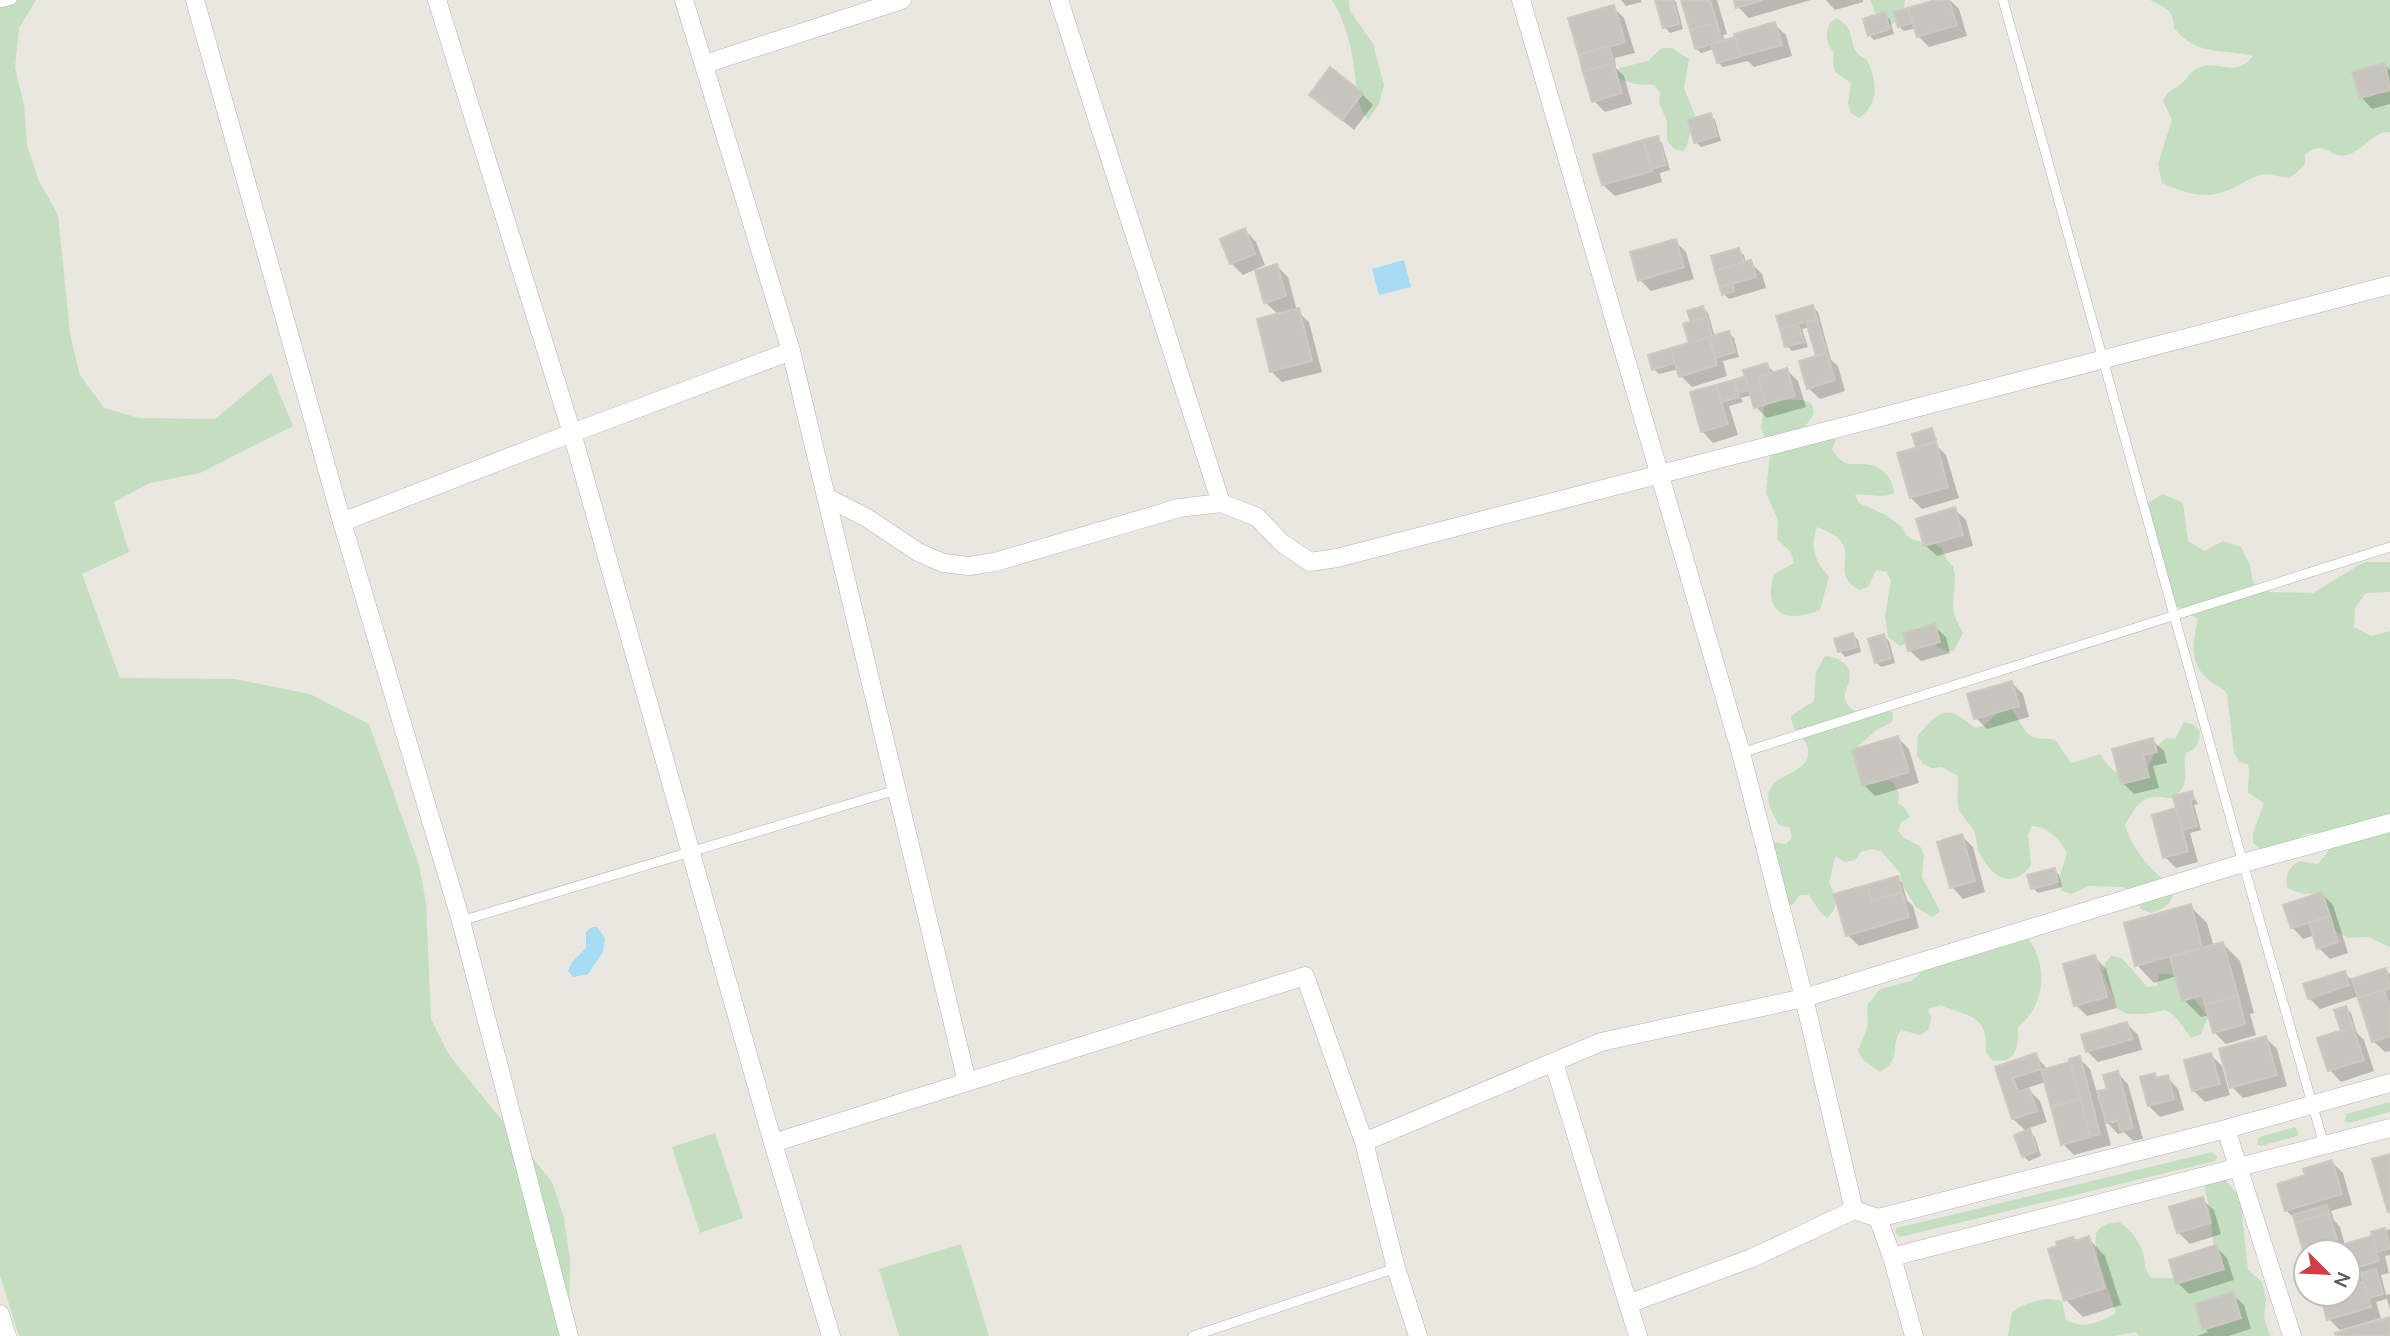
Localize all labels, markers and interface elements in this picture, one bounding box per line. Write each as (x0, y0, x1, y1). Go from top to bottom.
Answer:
north arrow (2292, 1238, 2362, 1308)
text: N (2329, 1268, 2356, 1291)

